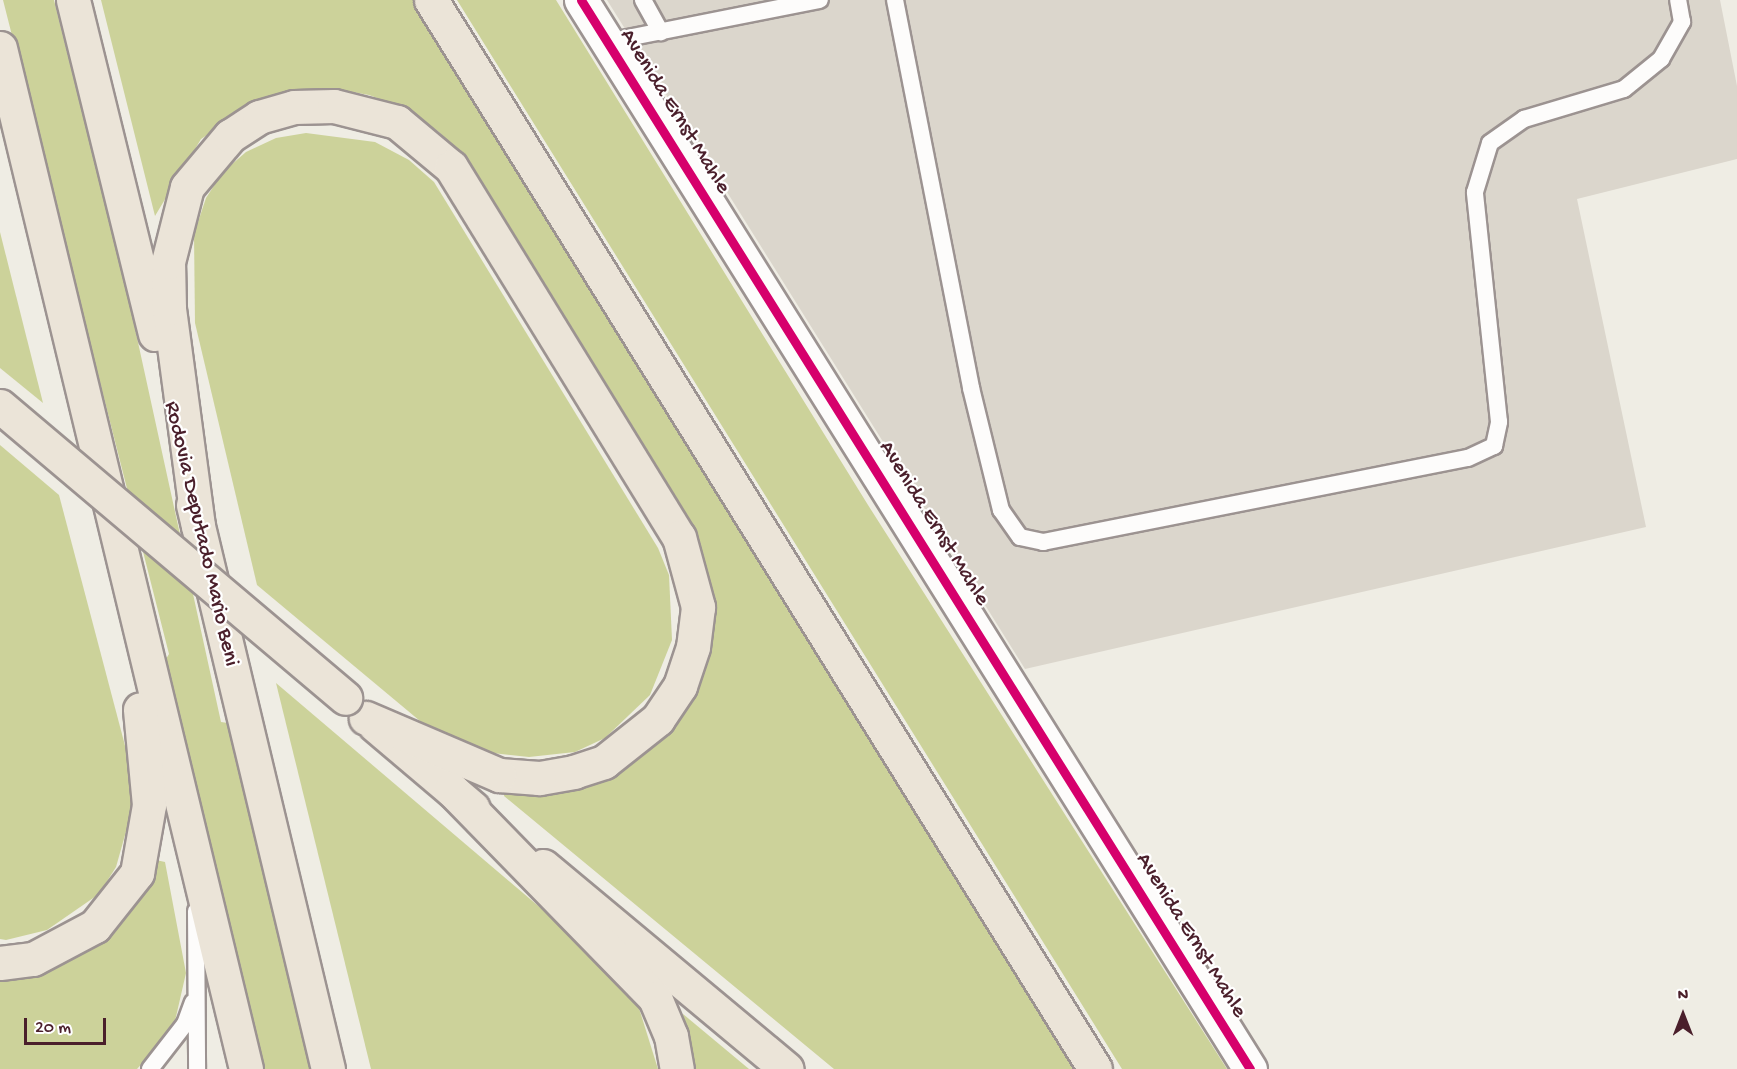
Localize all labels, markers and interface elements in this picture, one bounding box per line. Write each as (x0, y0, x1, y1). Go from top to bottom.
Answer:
street label: Avenida Ernst Mahle (613, 25, 735, 199)
street label: Rodovia Deputado Mario Beni (157, 399, 243, 669)
street label: Avenida Ernst Mahle (872, 437, 994, 611)
street label: Avenida Ernst Mahle (1129, 849, 1251, 1023)
north arrow (1653, 985, 1713, 1045)
text: N (1678, 987, 1688, 1006)
scale bar (27, 1006, 110, 1044)
text: 20 m (35, 1018, 71, 1039)

